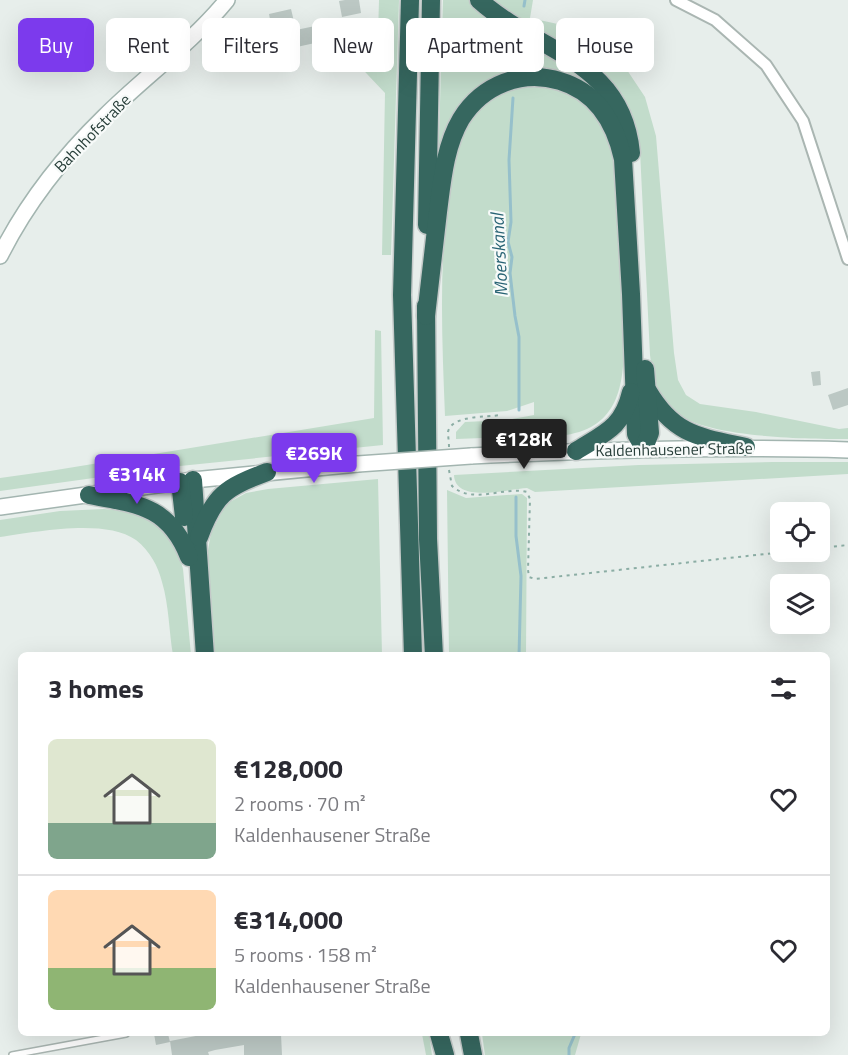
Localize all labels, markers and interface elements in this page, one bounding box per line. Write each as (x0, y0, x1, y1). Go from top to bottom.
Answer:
chip: Buy (18, 18, 94, 72)
chip: Rent (106, 18, 190, 72)
chip: Filters (202, 18, 300, 72)
chip: New (312, 18, 394, 72)
chip: Apartment (406, 18, 544, 72)
chip: House (556, 18, 654, 72)
street label: Bahnhofstraße (48, 88, 136, 178)
water label: Moerskanal (483, 211, 515, 297)
pin: €128K (482, 419, 566, 470)
text: €128K (496, 423, 552, 454)
pin: €269K (272, 433, 356, 484)
street label: Kaldenhausener Straße (595, 436, 753, 462)
text: €269K (286, 437, 342, 468)
pin: €314K (95, 454, 179, 505)
text: €314K (109, 458, 165, 489)
map controls (770, 502, 830, 634)
button: locate (770, 502, 830, 562)
button: layers (770, 574, 830, 634)
text: 3 homes (48, 669, 144, 708)
icon: filters (767, 672, 800, 705)
text: €128,000 (234, 749, 343, 788)
icon: home (96, 763, 168, 835)
icon: heart (767, 783, 800, 816)
text: 2 rooms · 70 m² (234, 788, 366, 819)
text: Kaldenhausener Straße (234, 819, 431, 850)
text: €314,000 (234, 900, 343, 939)
icon: home (96, 914, 168, 986)
icon: heart (767, 934, 800, 967)
text: 5 rooms · 158 m² (234, 939, 377, 970)
text: Kaldenhausener Straße (234, 970, 431, 1001)

